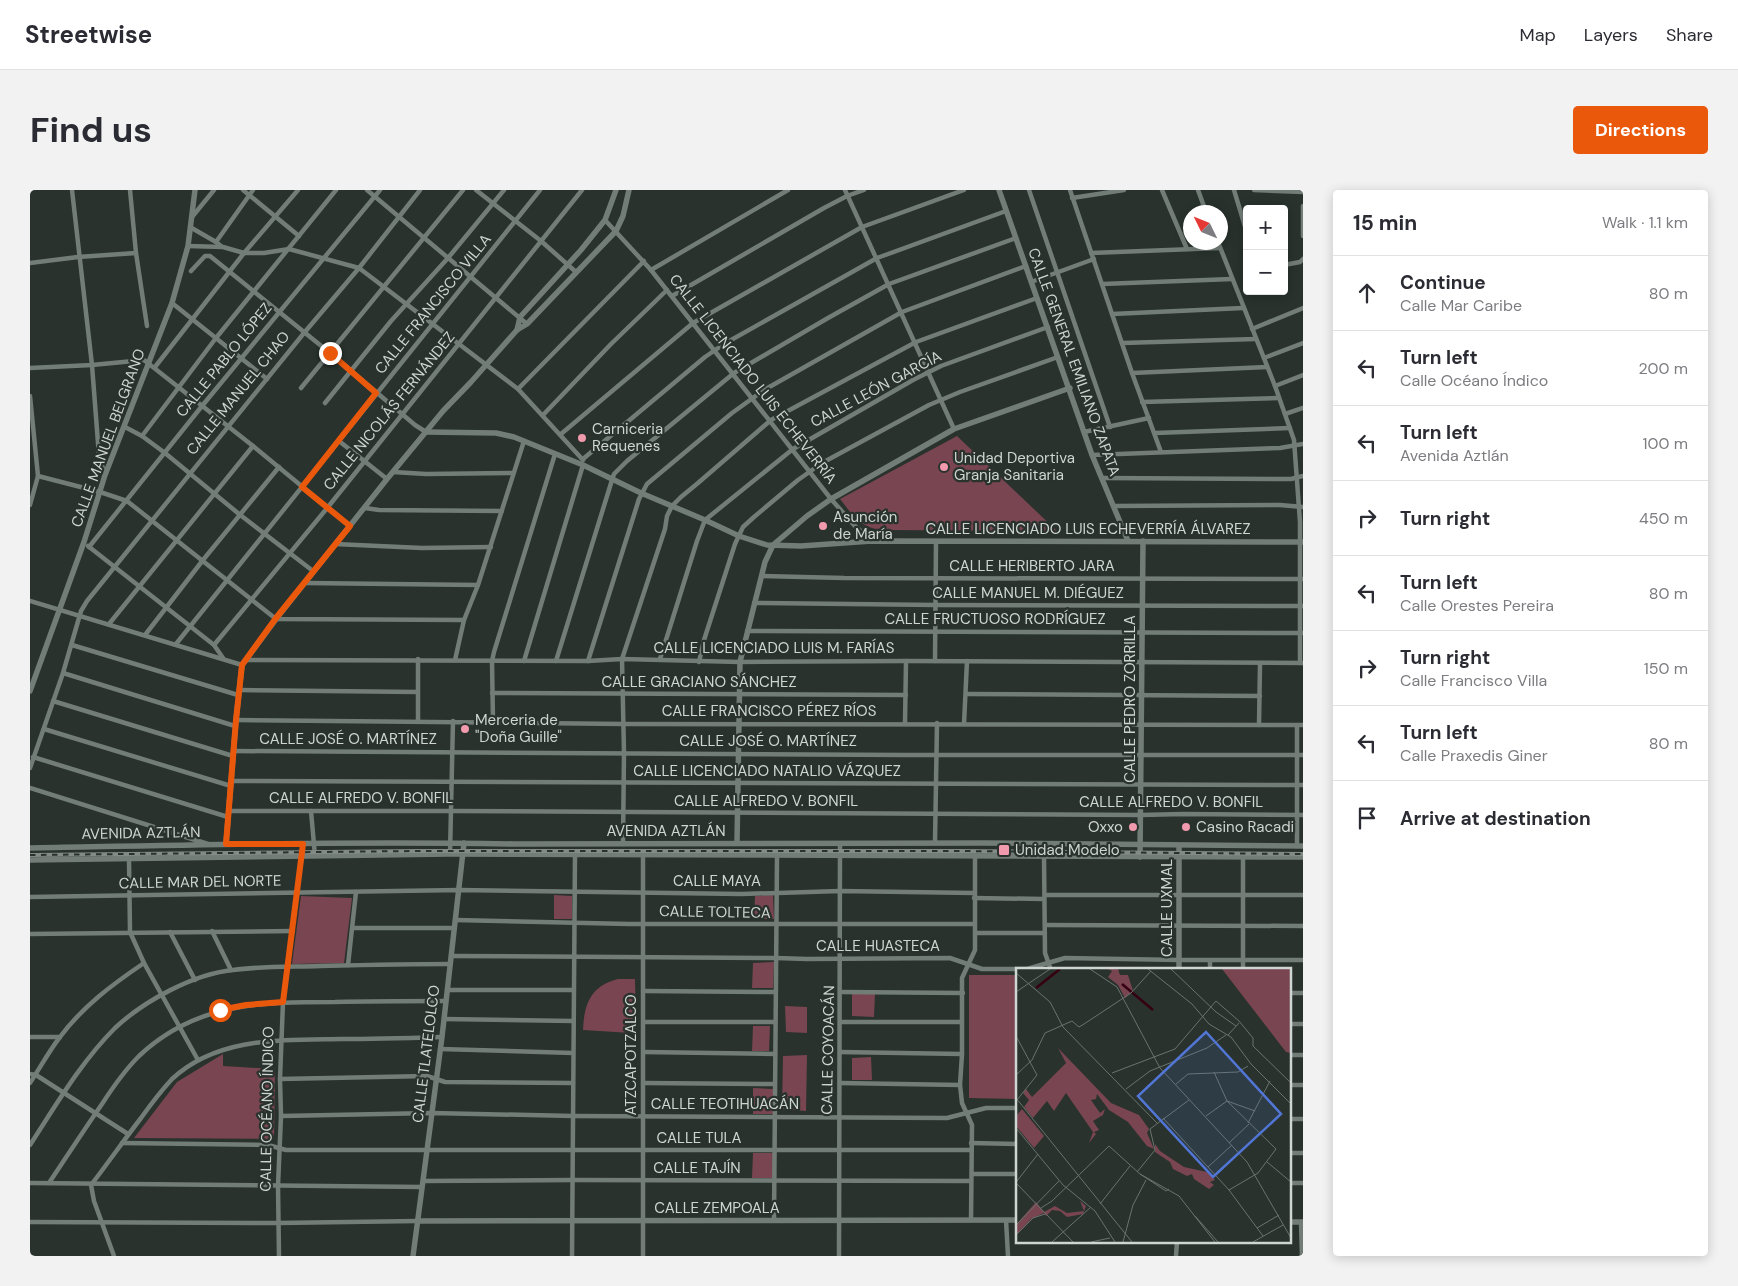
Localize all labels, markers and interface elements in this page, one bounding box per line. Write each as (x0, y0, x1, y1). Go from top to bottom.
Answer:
text: Streetwise (25, 19, 152, 50)
text: Map (1520, 23, 1556, 47)
text: Layers (1584, 23, 1638, 47)
text: Share (1666, 23, 1713, 47)
button: Directions (1573, 106, 1708, 154)
text: Find us (30, 107, 152, 153)
north arrow (1183, 205, 1228, 250)
map controls (1243, 205, 1288, 295)
button: + (1243, 205, 1288, 250)
text: 15 min (1353, 209, 1417, 237)
text: Walk · 1.1 km (1602, 212, 1688, 233)
street label: CALLE FRANCISCO VILLA (370, 230, 496, 378)
street label: CALLE GENERAL EMILIANO ZAPATA (1023, 245, 1125, 479)
button: − (1243, 250, 1288, 295)
street label: CALLE LICENCIADO LUIS ECHEVERRÍA (665, 270, 841, 488)
text: Continue (1400, 270, 1486, 295)
icon: ahead (1353, 279, 1381, 307)
text: 80 m (1649, 283, 1688, 304)
text: Calle Mar Caribe (1400, 295, 1522, 316)
street label: CALLE PABLO LÓPEZ (172, 299, 276, 421)
street label: CALLE MANUEL CHAO (182, 327, 294, 459)
street label: CALLE NICOLÁS FERNÁNDEZ (319, 328, 459, 494)
route end (319, 342, 342, 365)
text: Turn left (1400, 345, 1478, 370)
street label: CALLE MANUEL BELGRANO (66, 346, 150, 530)
street label: CALLE LEÓN GARCÍA (807, 346, 945, 432)
icon: left (1353, 354, 1381, 382)
text: 200 m (1639, 358, 1688, 379)
text: Calle Océano Índico (1400, 370, 1548, 391)
place label: Carniceria Requenes (592, 419, 663, 456)
text: Turn left (1400, 420, 1478, 445)
icon: left (1353, 429, 1381, 457)
marker: Carniceria Requenes (576, 432, 588, 444)
text: 100 m (1643, 433, 1688, 454)
text: Avenida Aztlán (1400, 445, 1509, 466)
place label: Unidad Deportiva Granja Sanitaria (954, 448, 1075, 485)
marker: Unidad Deportiva Granja Sanitaria (938, 461, 950, 473)
icon: right (1353, 504, 1381, 532)
text: Turn right (1400, 506, 1490, 531)
place label: Asunción de María (833, 507, 897, 544)
text: 450 m (1639, 508, 1688, 529)
street label: CALLE LICENCIADO LUIS ECHEVERRÍA ÁLVAREZ (925, 519, 1251, 539)
marker: Asunción de María (817, 520, 829, 532)
street label: CALLE HERIBERTO JARA (949, 556, 1115, 576)
text: Turn left (1400, 570, 1478, 595)
icon: left (1353, 579, 1381, 607)
street label: CALLE MANUEL M. DIÉGUEZ (932, 583, 1124, 603)
text: 80 m (1649, 583, 1688, 604)
text: Calle Orestes Pereira (1400, 595, 1554, 616)
street label: CALLE FRUCTUOSO RODRÍGUEZ (884, 609, 1106, 629)
street label: CALLE PEDRO ZORRILLA (1120, 615, 1140, 783)
street label: CALLE LICENCIADO LUIS M. FARÍAS (654, 638, 895, 658)
text: Turn right (1400, 645, 1490, 670)
icon: right (1353, 654, 1381, 682)
text: 150 m (1644, 658, 1688, 679)
text: Calle Francisco Villa (1400, 670, 1547, 691)
street label: CALLE GRACIANO SÁNCHEZ (601, 672, 797, 692)
street label: CALLE FRANCISCO PÉREZ RÍOS (662, 701, 877, 721)
place label: Merceria de "Doña Guille" (475, 710, 562, 747)
text: Turn left (1400, 720, 1478, 745)
marker: Merceria de "Doña Guille" (459, 723, 471, 735)
street label: CALLE JOSÉ O. MARTÍNEZ (259, 729, 437, 749)
icon: left (1353, 729, 1381, 757)
street label: CALLE JOSÉ O. MARTÍNEZ (679, 731, 857, 751)
text: 80 m (1649, 733, 1688, 754)
text: Calle Praxedis Giner (1400, 745, 1548, 766)
street label: CALLE LICENCIADO NATALIO VÁZQUEZ (633, 761, 901, 781)
street label: CALLE ALFREDO V. BONFIL (269, 788, 453, 808)
street label: CALLE ALFREDO V. BONFIL (674, 791, 858, 811)
street label: CALLE ALFREDO V. BONFIL (1079, 792, 1263, 812)
icon: arrive (1353, 804, 1381, 832)
text: Arrive at destination (1400, 806, 1591, 831)
place label: Oxxo (1088, 817, 1123, 837)
place label: Casino Racadi (1196, 817, 1294, 837)
street label: AVENIDA AZTLÁN (606, 821, 726, 841)
marker: Oxxo (1127, 821, 1139, 833)
marker: Casino Racadi (1180, 821, 1192, 833)
street label: AVENIDA AZTLÁN (81, 822, 201, 844)
place label: Unidad Modelo (1015, 840, 1120, 860)
marker: Unidad Modelo (997, 843, 1011, 857)
street label: CALLE UXMAL (1157, 859, 1177, 957)
street label: CALLE MAR DEL NORTE (118, 871, 282, 893)
street label: CALLE MAYA (673, 871, 761, 891)
street label: CALLE TOLTECA (659, 901, 771, 923)
street label: CALLE HUASTECA (816, 936, 940, 956)
inset map (1016, 968, 1290, 1244)
street label: CALLE TLATELOLCO (408, 984, 444, 1124)
street label: CALLE COYOACÁN (817, 985, 839, 1115)
street label: ATZCAPOTZALCO (621, 994, 641, 1116)
route start (209, 999, 232, 1022)
street label: CALLE OCÉANO ÍNDICO (256, 1026, 278, 1192)
street label: CALLE TEOTIHUACÁN (651, 1094, 799, 1114)
street label: CALLE TULA (657, 1128, 741, 1148)
street label: CALLE TAJÍN (653, 1158, 741, 1178)
street label: CALLE ZEMPOALA (654, 1198, 780, 1218)

